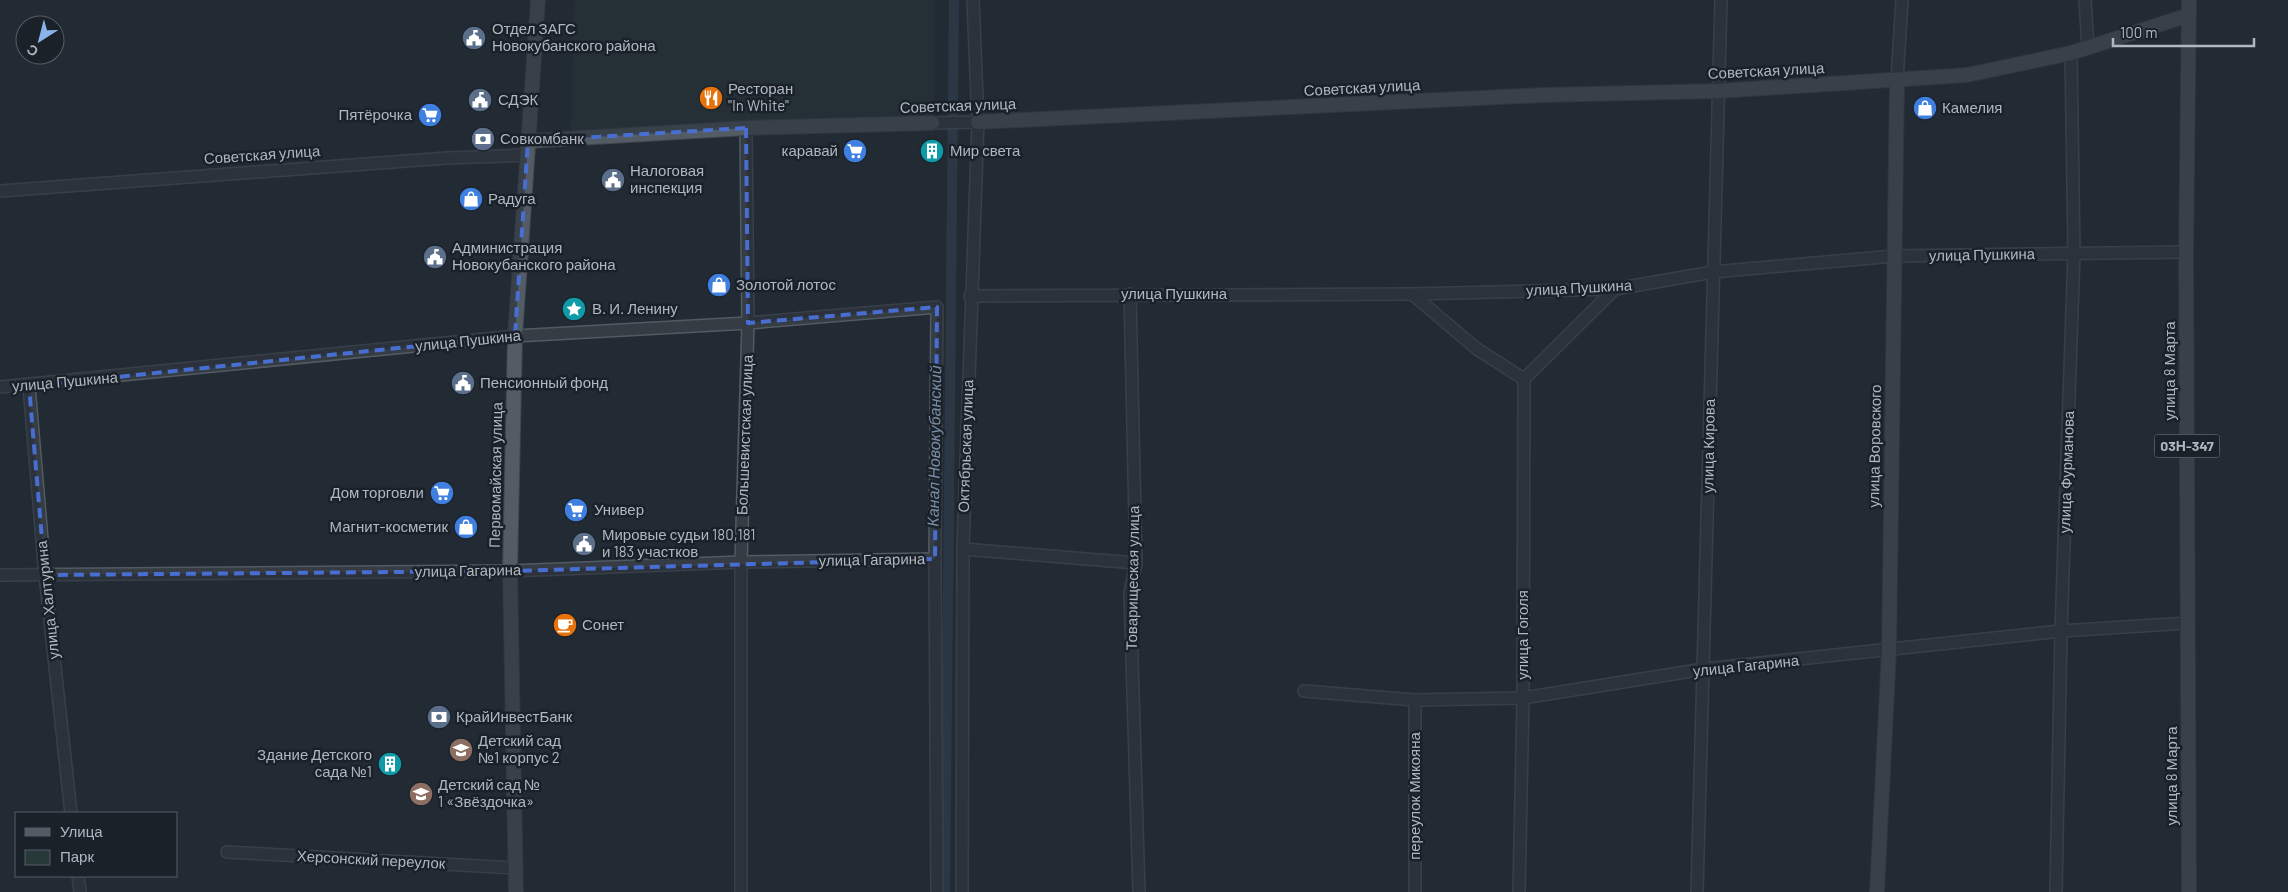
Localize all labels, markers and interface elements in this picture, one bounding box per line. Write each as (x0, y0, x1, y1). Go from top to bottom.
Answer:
north arrow (15, 15, 65, 65)
scale bar (2113, 15, 2254, 47)
place label: Отдел ЗАГС Новокубанского района (492, 19, 656, 54)
text: 100 m (2120, 23, 2158, 41)
public building icon: Отдел ЗАГС Новокубанского района (461, 25, 487, 51)
text: С (23, 41, 41, 61)
street label: Советская улица (1707, 58, 1825, 82)
street label: Советская улица (1303, 75, 1421, 99)
place label: Ресторан "In White" (728, 79, 793, 114)
restaurant icon: Ресторан "In White" (698, 85, 724, 111)
public building icon: СДЭК (467, 87, 493, 113)
place label: СДЭК (498, 90, 538, 108)
street label: Советская улица (899, 94, 1017, 116)
shop icon: Камелия (1912, 95, 1938, 121)
place label: Камелия (1942, 98, 2003, 116)
supermarket icon: Пятёрочка (417, 102, 443, 128)
place label: Пятёрочка (338, 105, 413, 123)
bank icon: Совкомбанк (470, 126, 496, 152)
place label: Совкомбанк (500, 129, 584, 147)
supermarket icon: каравай (842, 138, 868, 164)
building icon: Мир света (919, 138, 945, 164)
street label: Советская улица (203, 141, 321, 167)
place label: каравай (782, 141, 838, 159)
place label: Мир света (950, 141, 1021, 159)
place label: Налоговая инспекция (630, 161, 704, 196)
public building icon: Налоговая инспекция (600, 167, 626, 193)
shop icon: Радуга (458, 186, 484, 212)
place label: Радуга (488, 189, 536, 207)
place label: Администрация Новокубанского района (452, 238, 616, 273)
public building icon: Администрация Новокубанского района (422, 244, 448, 270)
street label: улица Пушкина (1929, 244, 2036, 264)
shop icon: Золотой лотос (706, 272, 732, 298)
place label: Золотой лотос (736, 275, 836, 293)
street label: улица Пушкина (1525, 275, 1633, 299)
street label: улица Пушкина (1121, 284, 1228, 302)
place icon: В. И. Ленину (561, 296, 587, 322)
place label: В. И. Ленину (592, 299, 678, 317)
street label: улица 8 Марта (2160, 321, 2178, 421)
street label: улица Пушкина (414, 325, 522, 355)
street label: Большевистская улица (732, 354, 756, 515)
water label: Канал Новокубанский (923, 365, 944, 527)
street label: улица Пушкина (11, 367, 119, 395)
public building icon: Пенсионный фонд (450, 370, 476, 396)
place label: Пенсионный фонд (480, 373, 608, 391)
street label: Октябрьская улица (954, 378, 976, 513)
street label: улица Воровского (1864, 384, 1884, 508)
street label: улица Кирова (1698, 398, 1718, 493)
street label: Первомайская улица (485, 401, 505, 548)
street label: улица Фурманова (2055, 410, 2077, 534)
road number: 03Н-347 (2154, 434, 2220, 458)
supermarket icon: Дом торговли (429, 480, 455, 506)
place label: Дом торговли (330, 483, 424, 501)
supermarket icon: Универ (563, 497, 589, 523)
place label: Универ (594, 500, 644, 518)
street label: Товарищеская улица (1122, 505, 1142, 651)
shop icon: Магнит-косметик (453, 514, 479, 540)
place label: Магнит-косметик (330, 517, 448, 535)
place label: Мировые судьи 180,181 и 183 участков (602, 525, 756, 560)
public building icon: Мировые судьи 180,181 и 183 участков (571, 531, 597, 557)
street label: улица Халтурина (32, 539, 62, 660)
street label: улица Гагарина (818, 549, 926, 569)
street label: улица Гагарина (414, 560, 522, 580)
street label: улица Гоголя (1513, 590, 1531, 680)
cafe icon: Сонет (552, 612, 578, 638)
place label: Сонет (582, 615, 624, 633)
street label: улица Гагарина (1692, 650, 1801, 680)
bank icon: КрайИнвестБанк (426, 704, 452, 730)
place label: КрайИнвестБанк (456, 707, 573, 725)
street label: улица 8 Марта (2162, 726, 2180, 826)
place label: Детский сад №1 корпус 2 (478, 731, 561, 766)
street label: переулок Микояна (1405, 732, 1423, 860)
school or university icon: Детский сад №1 корпус 2 (448, 737, 474, 763)
place label: Здание Детского сада №1 (257, 745, 372, 780)
building icon: Здание Детского сада №1 (377, 751, 403, 777)
place label: Детский сад № 1 «Звёздочка» (438, 775, 540, 810)
school or university icon: Детский сад № 1 «Звёздочка» (408, 781, 434, 807)
legend (15, 812, 178, 877)
text: Улица (60, 822, 103, 840)
street label: Херсонский переулок (296, 846, 446, 872)
text: Парк (60, 847, 94, 865)

